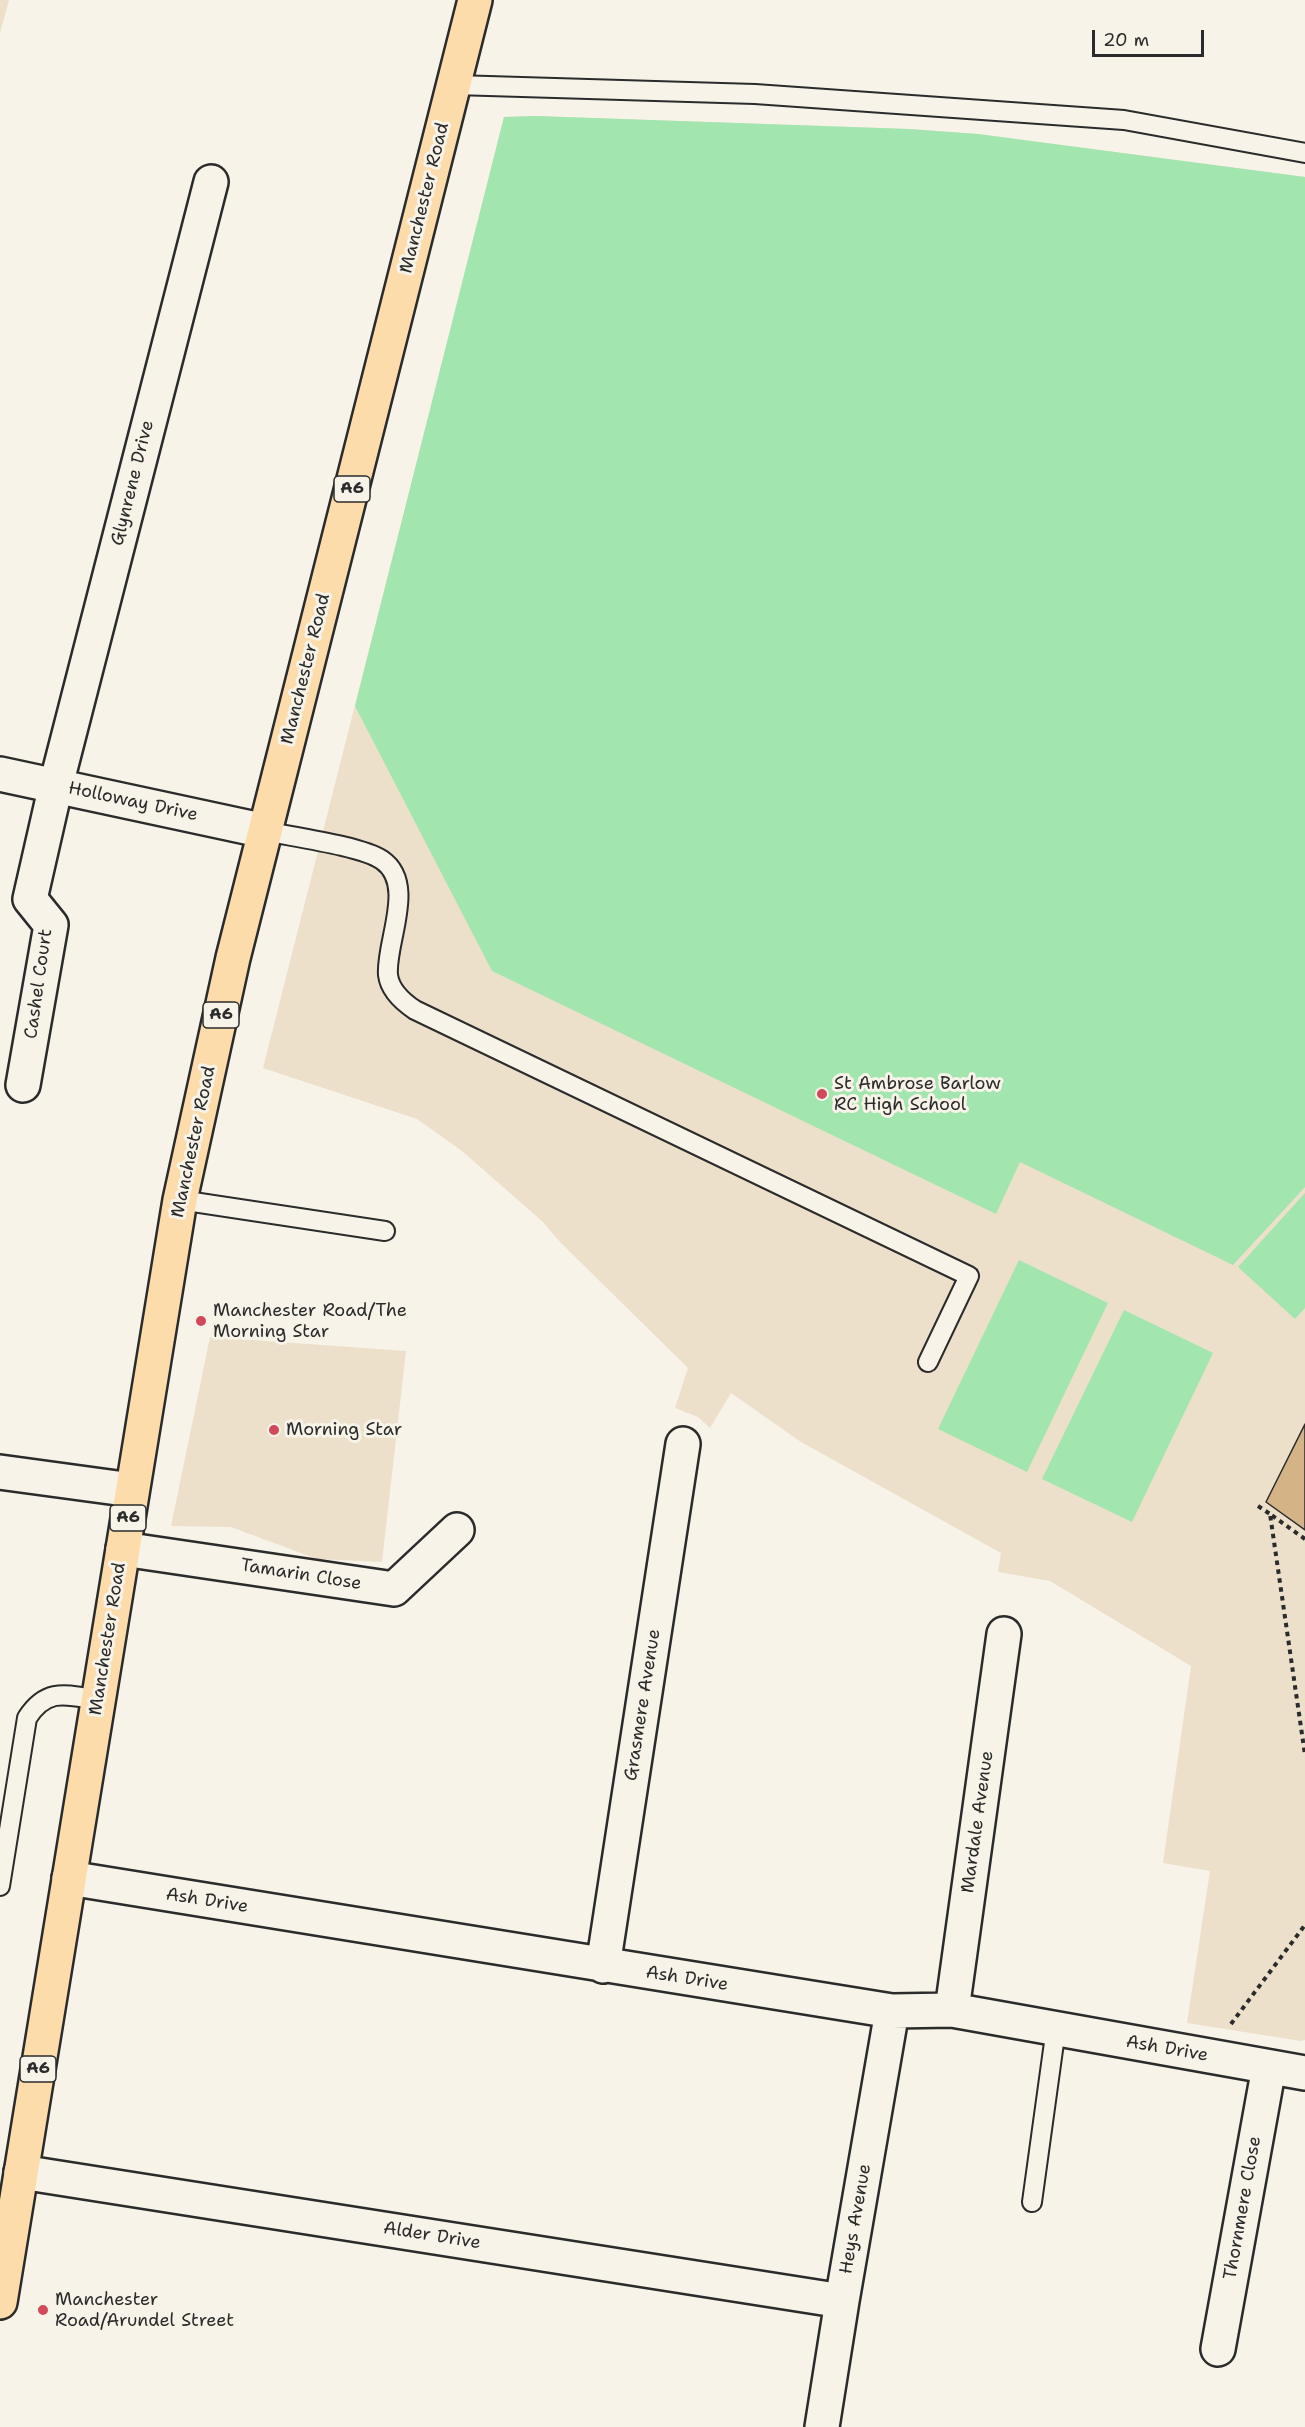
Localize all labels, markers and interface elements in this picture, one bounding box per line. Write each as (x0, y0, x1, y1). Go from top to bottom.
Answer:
scale bar (1095, 18, 1208, 56)
text: 20 m (1103, 28, 1149, 52)
street label: Manchester Road (396, 120, 454, 276)
street label: Glynrene Drive (107, 418, 159, 548)
road number: A6 (334, 476, 370, 502)
street label: Manchester Road (277, 591, 335, 747)
street label: Holloway Drive (66, 778, 200, 826)
street label: Cashel Court (21, 928, 57, 1040)
road number: A6 (203, 1002, 239, 1028)
street label: Manchester Road (167, 1064, 221, 1220)
place label: St Ambrose Barlow RC High School (834, 1073, 1001, 1116)
marker: St Ambrose Barlow RC High School (815, 1087, 829, 1101)
place label: Manchester Road/The Morning Star (213, 1300, 407, 1342)
marker: Manchester Road/The Morning Star (194, 1314, 208, 1328)
place label: Morning Star (286, 1419, 402, 1441)
marker: Morning Star (267, 1423, 281, 1437)
road number: A6 (110, 1505, 146, 1531)
street label: Tamarin Close (239, 1555, 363, 1595)
street label: Manchester Road (85, 1561, 131, 1717)
street label: Grasmere Avenue (620, 1628, 666, 1782)
street label: Mardale Avenue (957, 1749, 999, 1895)
street label: Ash Drive (164, 1884, 250, 1918)
street label: Ash Drive (644, 1962, 730, 1996)
street label: Ash Drive (1124, 2031, 1210, 2067)
road number: A6 (20, 2056, 56, 2082)
street label: Thornmere Close (1220, 2134, 1266, 2282)
street label: Heys Avenue (836, 2162, 876, 2276)
street label: Alder Drive (382, 2218, 482, 2254)
place label: Manchester Road/Arundel Street (55, 2289, 234, 2332)
marker: Manchester Road/Arundel Street (36, 2303, 50, 2317)

